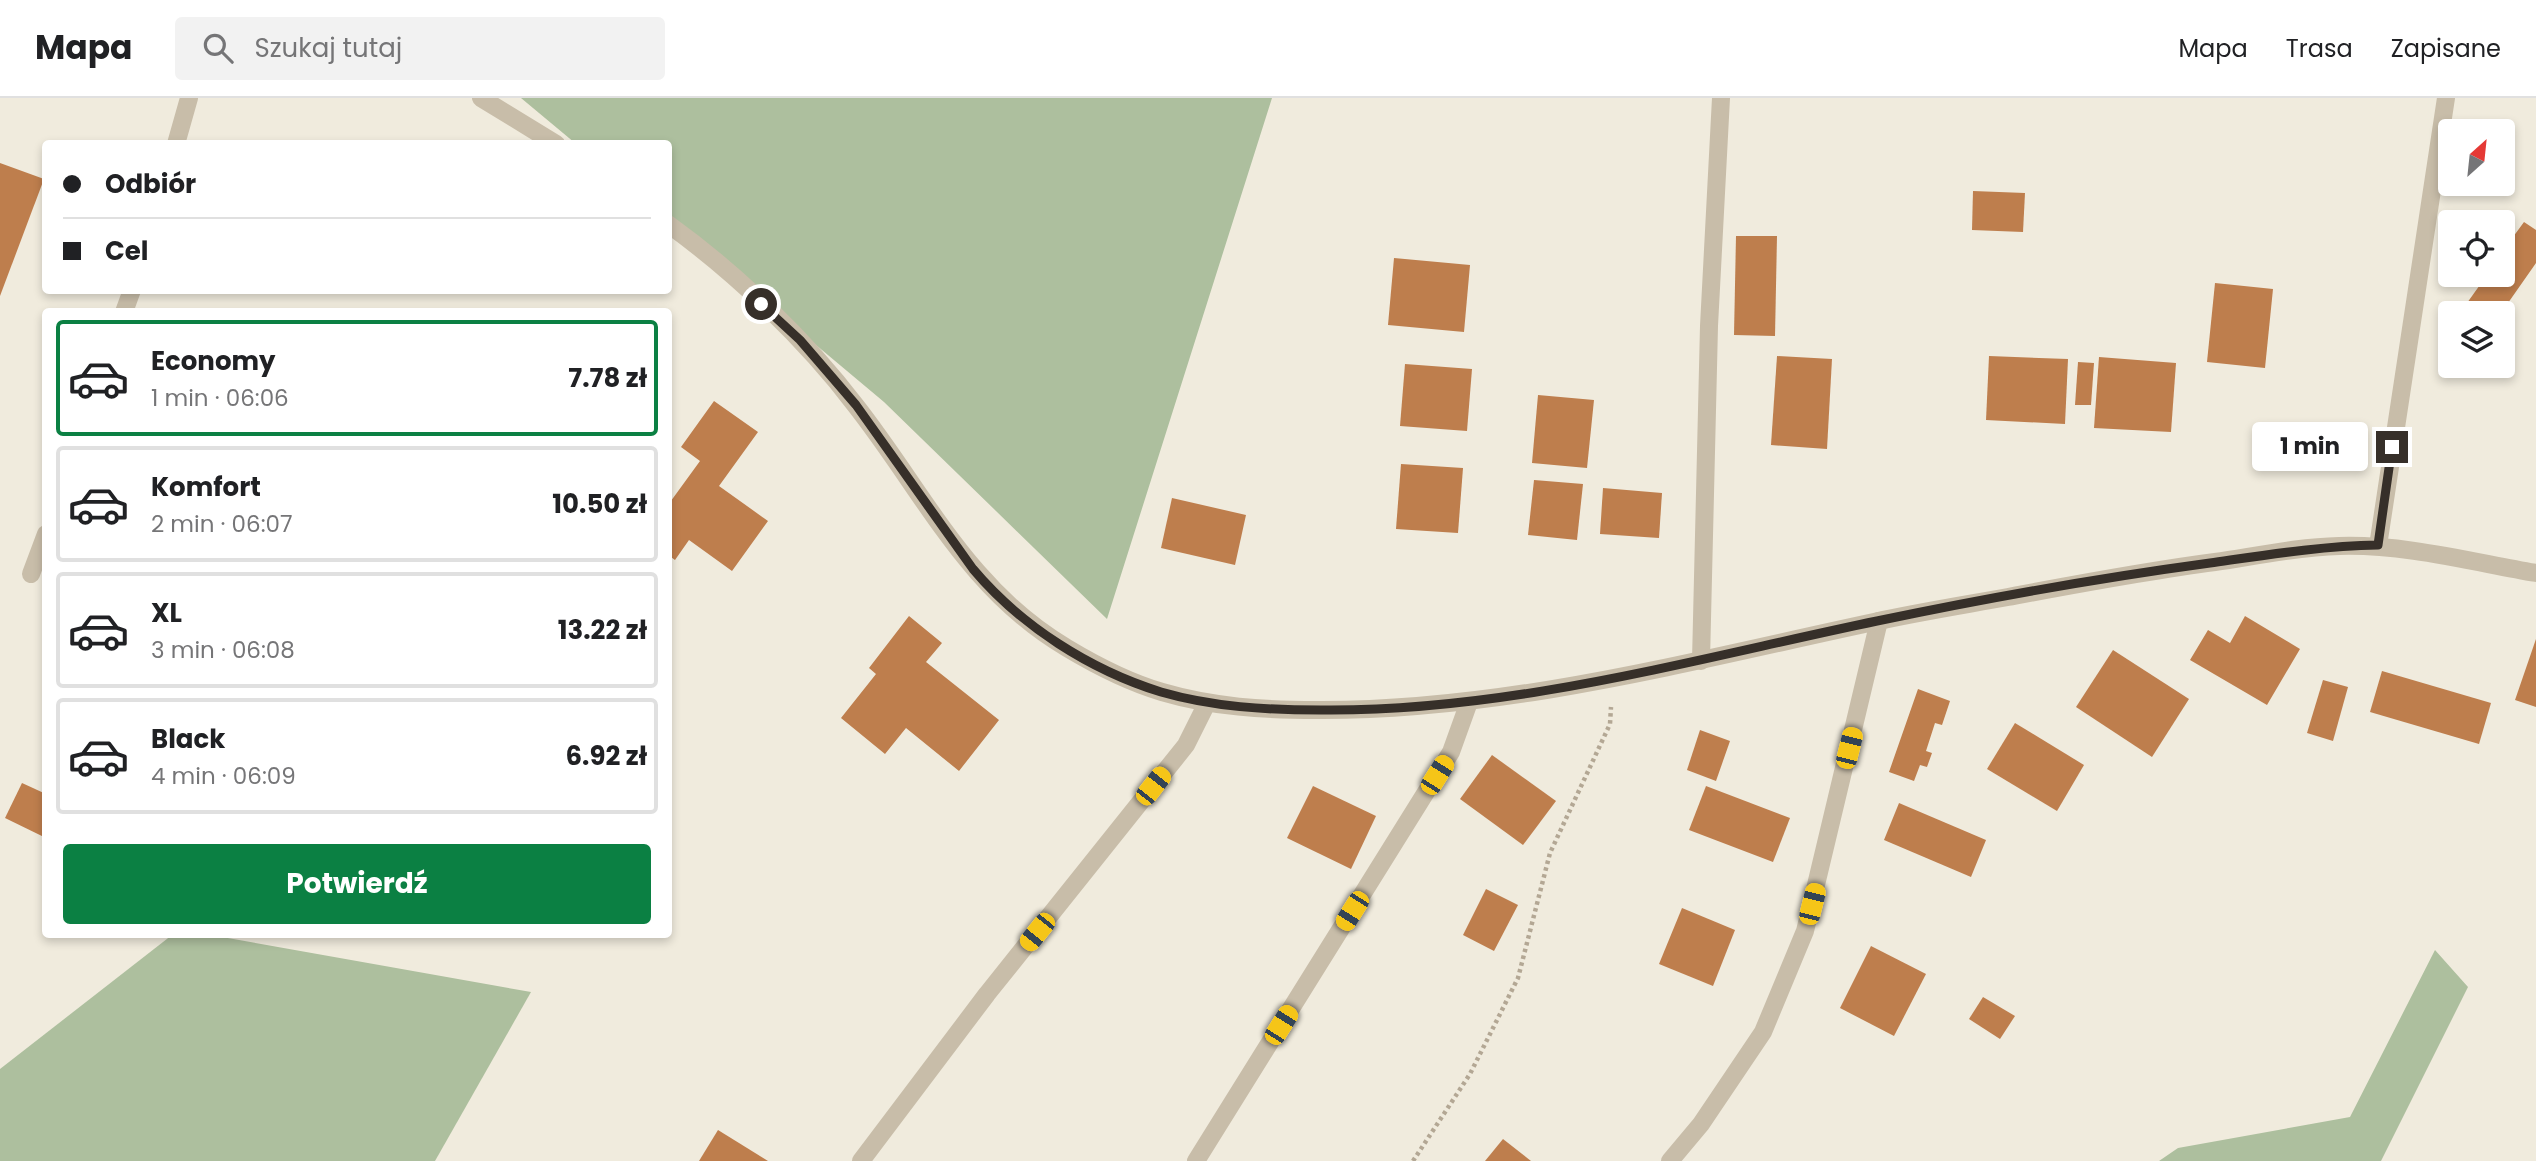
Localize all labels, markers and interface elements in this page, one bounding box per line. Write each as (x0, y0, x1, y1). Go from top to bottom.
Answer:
search box (175, 17, 665, 80)
text: Mapa (35, 24, 133, 71)
icon: search (199, 29, 237, 67)
text: Szukaj tutaj (255, 30, 402, 66)
text: Mapa (2178, 32, 2248, 65)
text: Trasa (2286, 32, 2353, 65)
text: Zapisane (2391, 32, 2501, 65)
north arrow (2438, 119, 2515, 196)
map controls (2438, 119, 2515, 378)
text: Odbiór (105, 166, 196, 202)
button: locate (2438, 210, 2515, 287)
text: Cel (105, 233, 149, 269)
route start (745, 288, 777, 320)
button: layers (2438, 301, 2515, 378)
text: Economy (151, 343, 275, 379)
icon: car (67, 347, 130, 410)
text: 7.78 zł (568, 360, 647, 396)
text: 1 min · 06:06 (151, 382, 289, 414)
callout: 1 min (2252, 422, 2368, 472)
text: 1 min (2280, 430, 2340, 462)
route end (2376, 431, 2408, 463)
text: Komfort (151, 469, 261, 505)
icon: car (67, 473, 130, 536)
text: 10.50 zł (552, 486, 647, 522)
text: 2 min · 06:07 (151, 508, 293, 540)
text: XL (151, 595, 182, 631)
icon: car (67, 599, 130, 662)
text: 13.22 zł (558, 612, 647, 648)
text: 3 min · 06:08 (151, 634, 295, 666)
text: Black (151, 721, 225, 757)
icon: car (67, 725, 130, 788)
car (1834, 725, 1865, 771)
text: 6.92 zł (566, 738, 647, 774)
car (1417, 752, 1458, 798)
text: 4 min · 06:09 (151, 760, 296, 792)
car (1132, 763, 1175, 809)
button: Potwierdź (63, 844, 651, 924)
car (1797, 881, 1828, 927)
car (1332, 888, 1373, 934)
car (1016, 909, 1059, 955)
car (1261, 1002, 1302, 1048)

